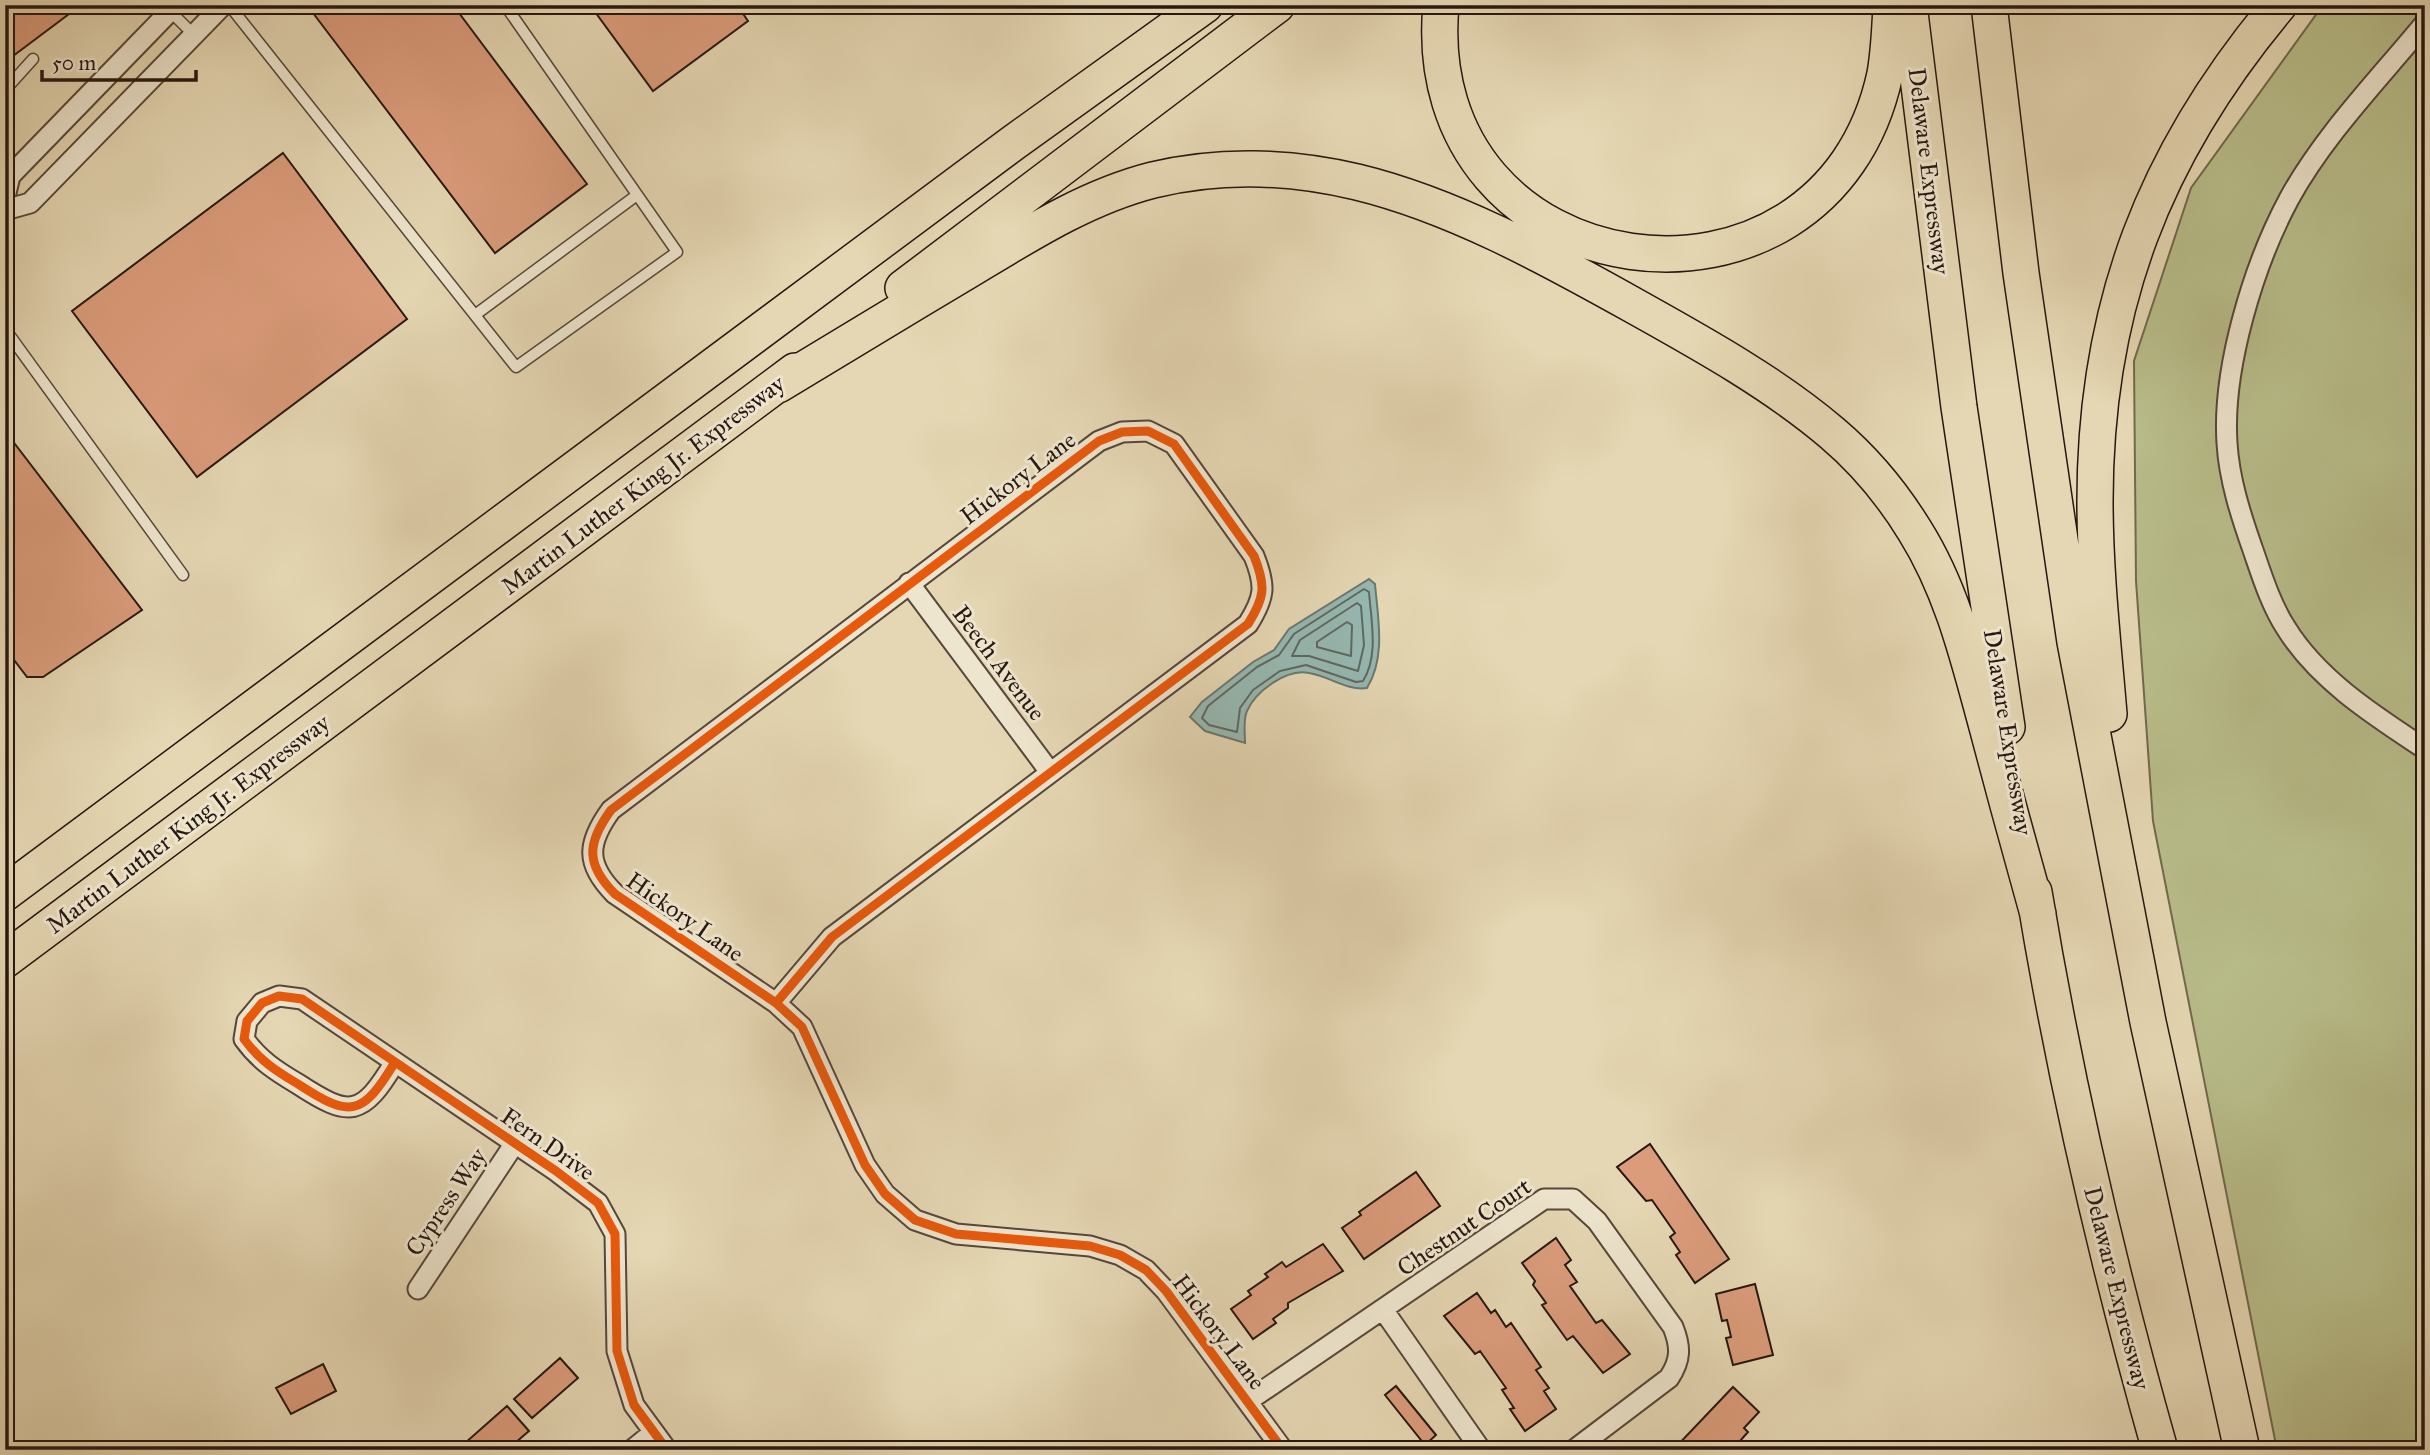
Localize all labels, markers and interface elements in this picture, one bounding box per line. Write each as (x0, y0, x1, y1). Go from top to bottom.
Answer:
scale bar (42, 38, 196, 82)
text: 50 m (52, 50, 97, 76)
street label: Delaware Expressway (1901, 66, 1957, 277)
street label: Martin Luther King Jr. Expressway (495, 368, 791, 601)
street label: Hickory Lane (954, 425, 1082, 531)
street label: Beech Avenue (946, 599, 1052, 727)
street label: Delaware Expressway (1977, 627, 2039, 838)
street label: Martin Luther King Jr. Expressway (40, 707, 336, 940)
street label: Hickory Lane (620, 865, 750, 969)
street label: Fern Drive (495, 1101, 601, 1187)
street label: Cypress Way (399, 1142, 493, 1262)
street label: Chestnut Court (1391, 1171, 1537, 1283)
street label: Delaware Expressway (2077, 1183, 2157, 1393)
street label: Hickory Lane (1166, 1268, 1272, 1396)

